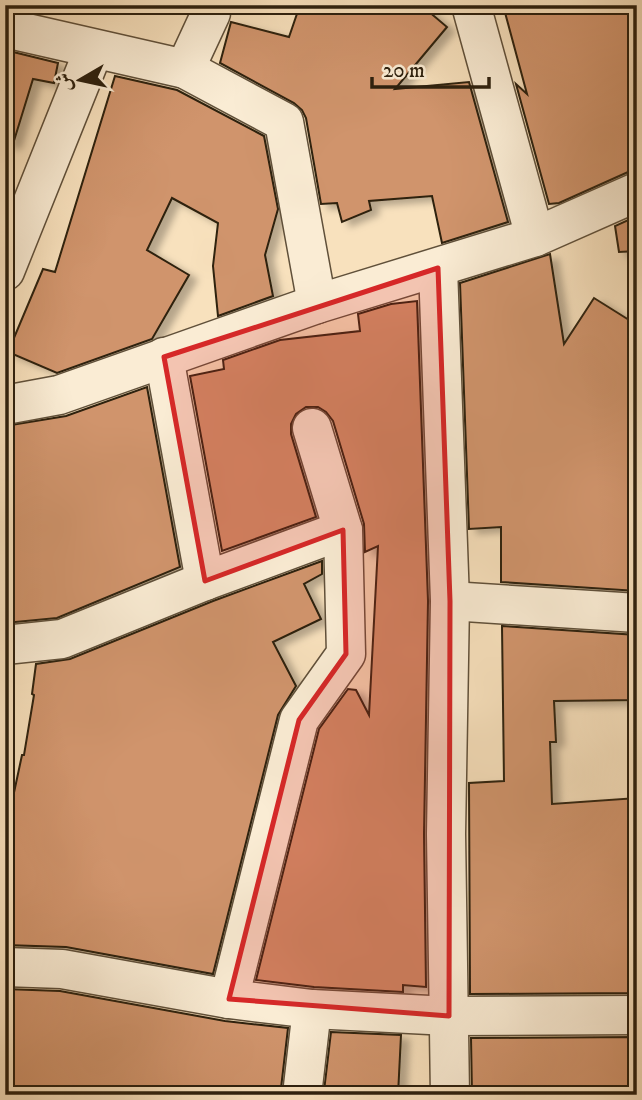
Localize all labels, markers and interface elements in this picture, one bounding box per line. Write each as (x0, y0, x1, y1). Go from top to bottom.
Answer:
north arrow (46, 46, 116, 116)
scale bar (372, 46, 490, 90)
text: 20 m (383, 58, 425, 84)
text: ش (52, 71, 78, 94)

